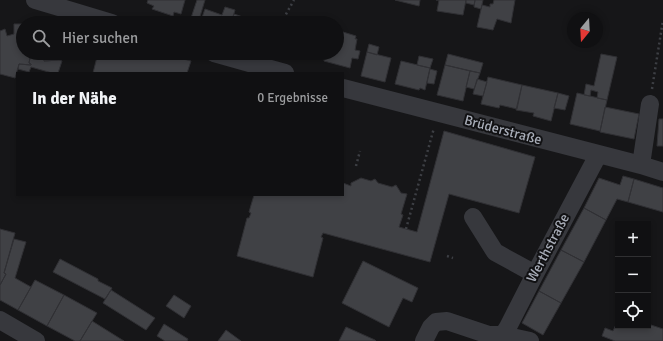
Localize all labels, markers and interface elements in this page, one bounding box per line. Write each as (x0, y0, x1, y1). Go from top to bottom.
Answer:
north arrow (567, 12, 603, 48)
search box (16, 16, 344, 60)
icon: search (30, 27, 52, 49)
text: Hier suchen (62, 29, 138, 47)
text: In der Nähe (32, 88, 117, 109)
text: 0 Ergebnisse (257, 90, 328, 106)
street label: Brüderstraße (462, 111, 544, 149)
street label: Werthstraße (523, 211, 573, 285)
map controls (615, 221, 651, 329)
button: + (615, 221, 651, 257)
button: − (615, 257, 651, 293)
button: locate (615, 293, 651, 329)

